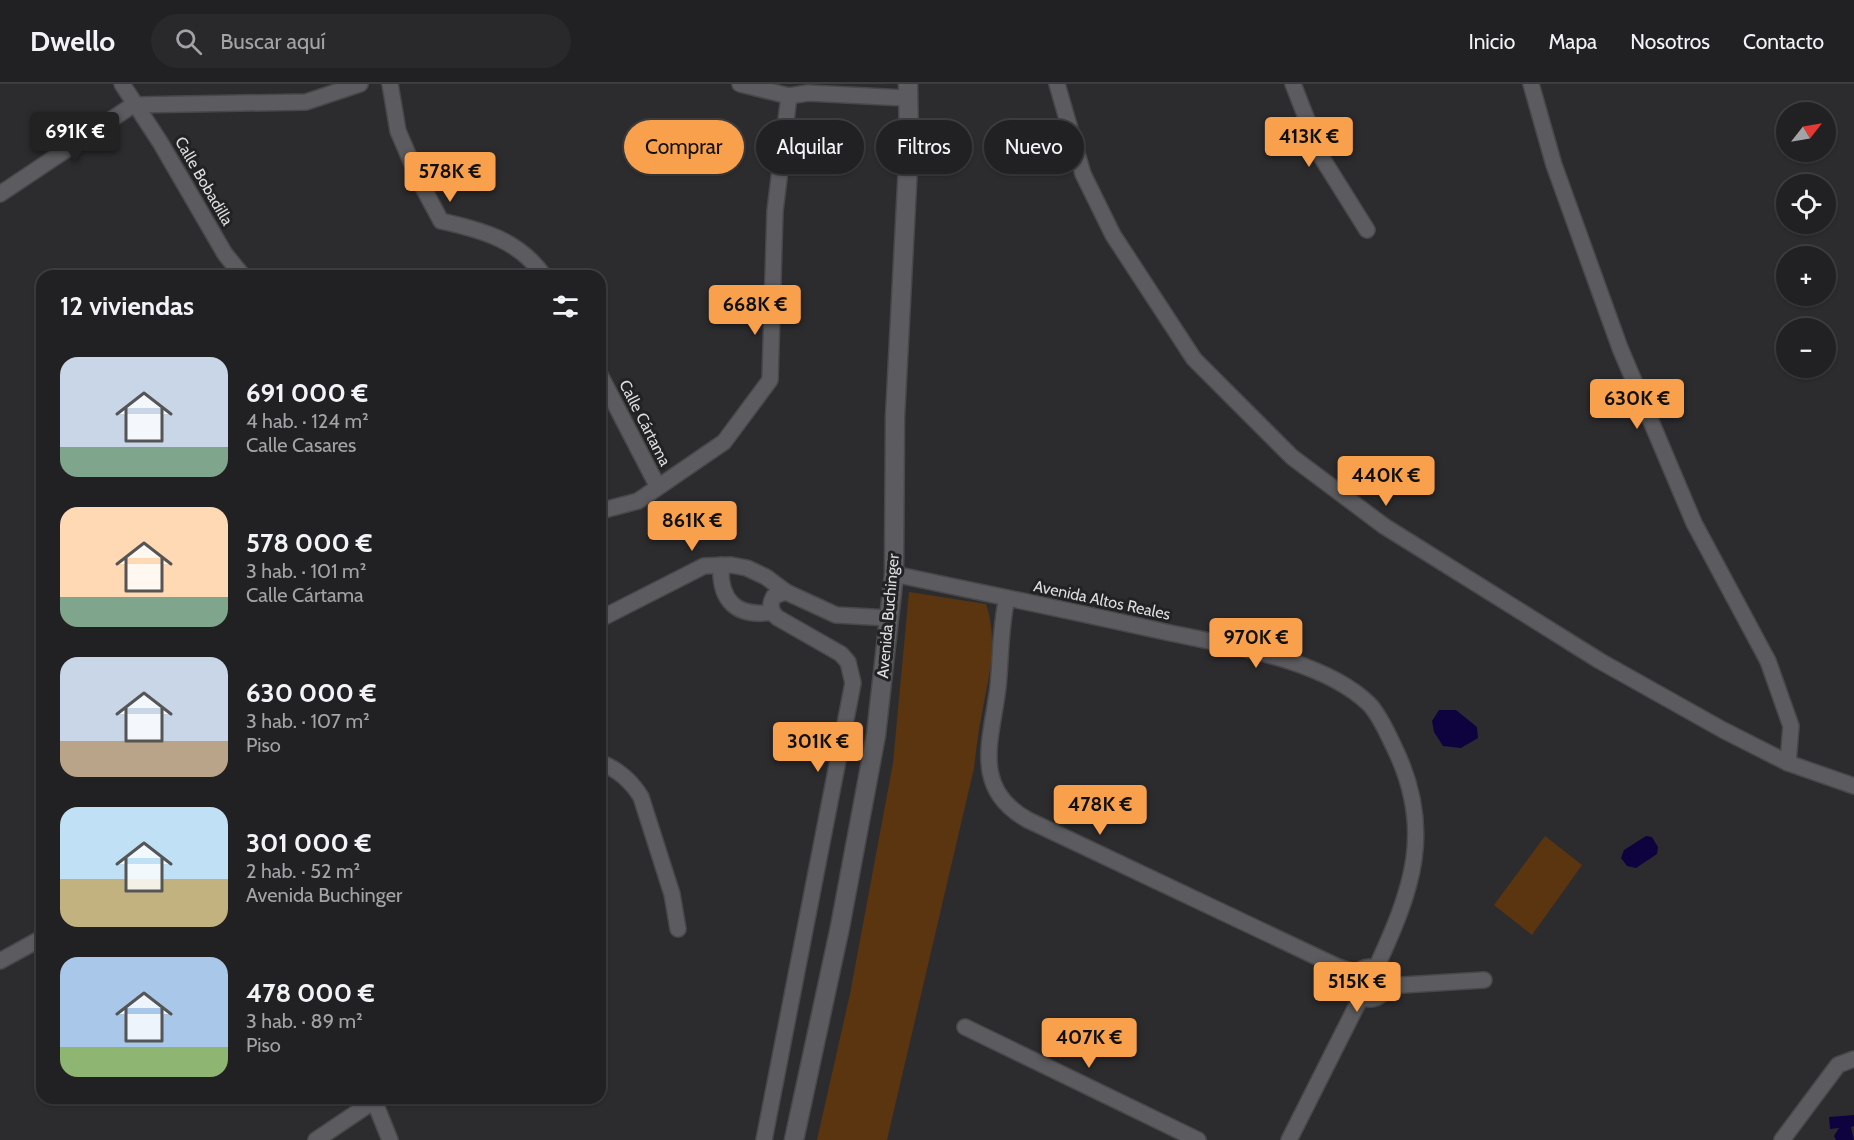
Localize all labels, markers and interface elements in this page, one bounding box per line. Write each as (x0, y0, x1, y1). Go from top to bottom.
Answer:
search box (151, 14, 571, 68)
text: Dwello (30, 24, 115, 58)
icon: search (172, 25, 205, 58)
text: Buscar aquí (220, 28, 325, 55)
text: Inicio (1468, 29, 1515, 54)
text: Mapa (1548, 29, 1597, 54)
text: Nosotros (1630, 29, 1710, 54)
text: Contacto (1743, 29, 1824, 54)
north arrow (1776, 102, 1836, 162)
map controls (1776, 102, 1836, 378)
pin: 691K € (26, 112, 124, 163)
pin: 413K € (1260, 117, 1358, 168)
text: 691K € (45, 119, 105, 143)
chip: Comprar (624, 120, 744, 174)
chip: Alquilar (756, 120, 864, 174)
chip: Filtros (876, 120, 972, 174)
chip: Nuevo (984, 120, 1084, 174)
text: 413K € (1279, 124, 1339, 148)
street label: Calle Bobadilla (171, 133, 237, 229)
pin: 578K € (401, 152, 499, 203)
text: 578K € (419, 159, 481, 183)
button: locate (1776, 174, 1836, 234)
button: + (1776, 246, 1836, 306)
pin: 668K € (706, 285, 804, 336)
text: 12 viviendas (60, 290, 194, 322)
icon: filters (549, 290, 582, 323)
text: 668K € (723, 292, 787, 316)
button: − (1776, 318, 1836, 378)
text: 691 000 € (246, 377, 368, 409)
street label: Calle Cártama (615, 377, 675, 470)
pin: 630K € (1588, 379, 1686, 430)
icon: home (108, 381, 180, 453)
text: 630K € (1604, 386, 1670, 410)
text: 4 hab. · 124 m² (246, 409, 369, 433)
text: Calle Casares (246, 433, 356, 457)
pin: 440K € (1337, 456, 1435, 507)
text: 440K € (1352, 463, 1420, 487)
pin: 861K € (643, 501, 741, 552)
text: 861K € (662, 508, 722, 532)
text: 578 000 € (246, 527, 372, 559)
icon: home (108, 531, 180, 603)
street label: Avenida Buchinger (873, 552, 903, 679)
text: 3 hab. · 101 m² (246, 559, 366, 583)
street label: Avenida Altos Reales (1032, 576, 1172, 624)
text: Calle Cártama (246, 583, 364, 607)
pin: 970K € (1207, 618, 1305, 669)
text: 970K € (1223, 625, 1289, 649)
text: 630 000 € (246, 677, 376, 709)
icon: home (108, 681, 180, 753)
text: 3 hab. · 107 m² (246, 709, 370, 733)
pin: 301K € (769, 722, 867, 773)
text: 301K € (787, 729, 849, 753)
text: Piso (246, 733, 281, 757)
pin: 478K € (1051, 785, 1149, 836)
text: 478K € (1068, 792, 1132, 816)
text: 301 000 € (246, 827, 371, 859)
icon: home (108, 831, 180, 903)
text: 2 hab. · 52 m² (246, 859, 360, 883)
text: Avenida Buchinger (246, 883, 402, 907)
pin: 515K € (1308, 962, 1406, 1013)
text: 515K € (1328, 969, 1386, 993)
text: 478 000 € (246, 977, 375, 1009)
icon: home (108, 981, 180, 1053)
text: 3 hab. · 89 m² (246, 1009, 363, 1033)
pin: 407K € (1040, 1018, 1138, 1069)
text: 407K € (1056, 1025, 1122, 1049)
text: Piso (246, 1033, 281, 1057)

